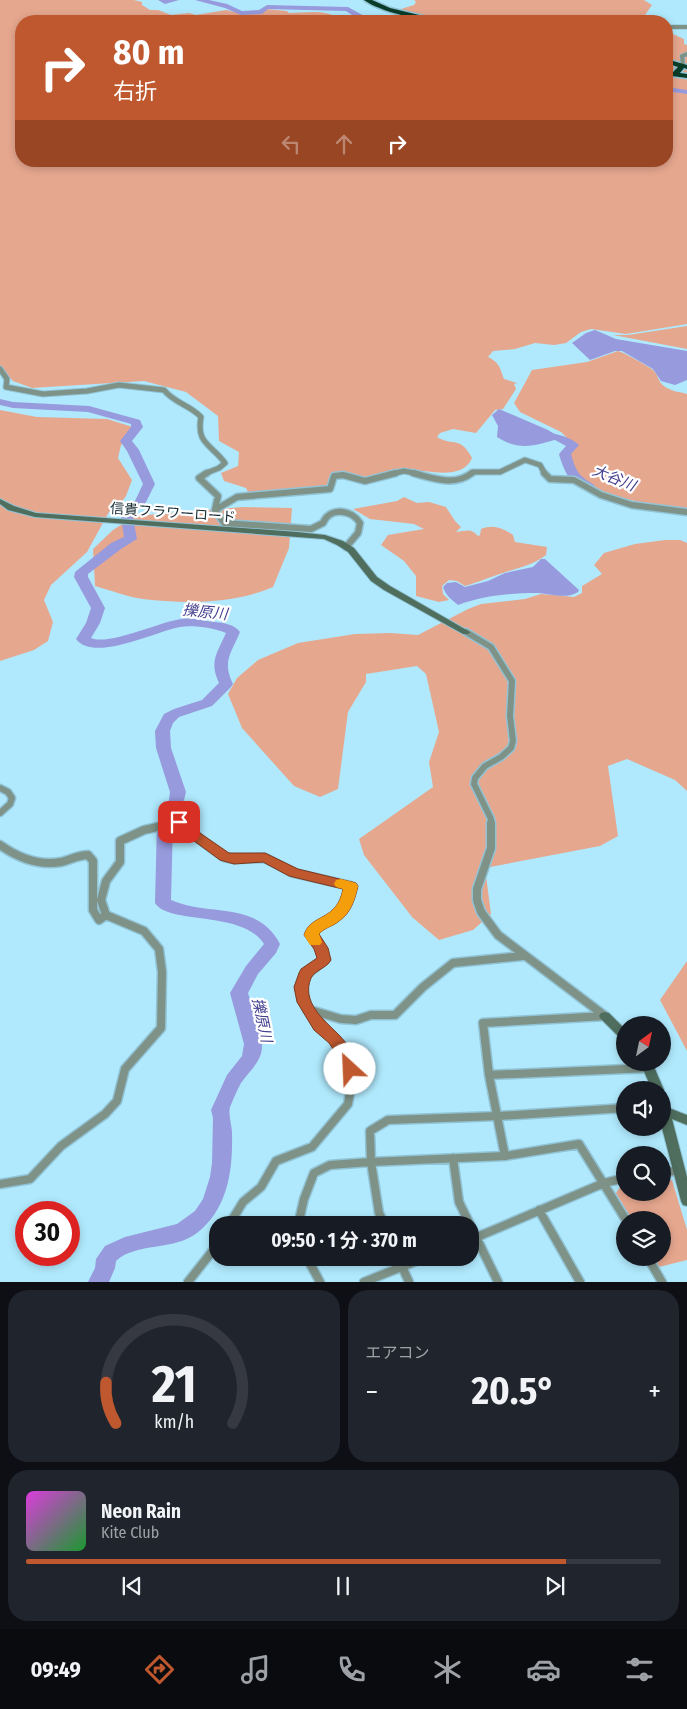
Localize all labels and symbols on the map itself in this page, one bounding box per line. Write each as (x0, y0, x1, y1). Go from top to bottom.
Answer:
water label: 大谷川 (590, 461, 640, 496)
street label: 信貴フラワーロード (110, 500, 236, 526)
water label: 擽原川 (182, 601, 230, 624)
pin (158, 801, 200, 843)
water label: 擽原川 (249, 996, 276, 1046)
north arrow (616, 1016, 671, 1071)
position arrow (323, 1042, 375, 1094)
speed limit sign: 30 (15, 1201, 80, 1266)

